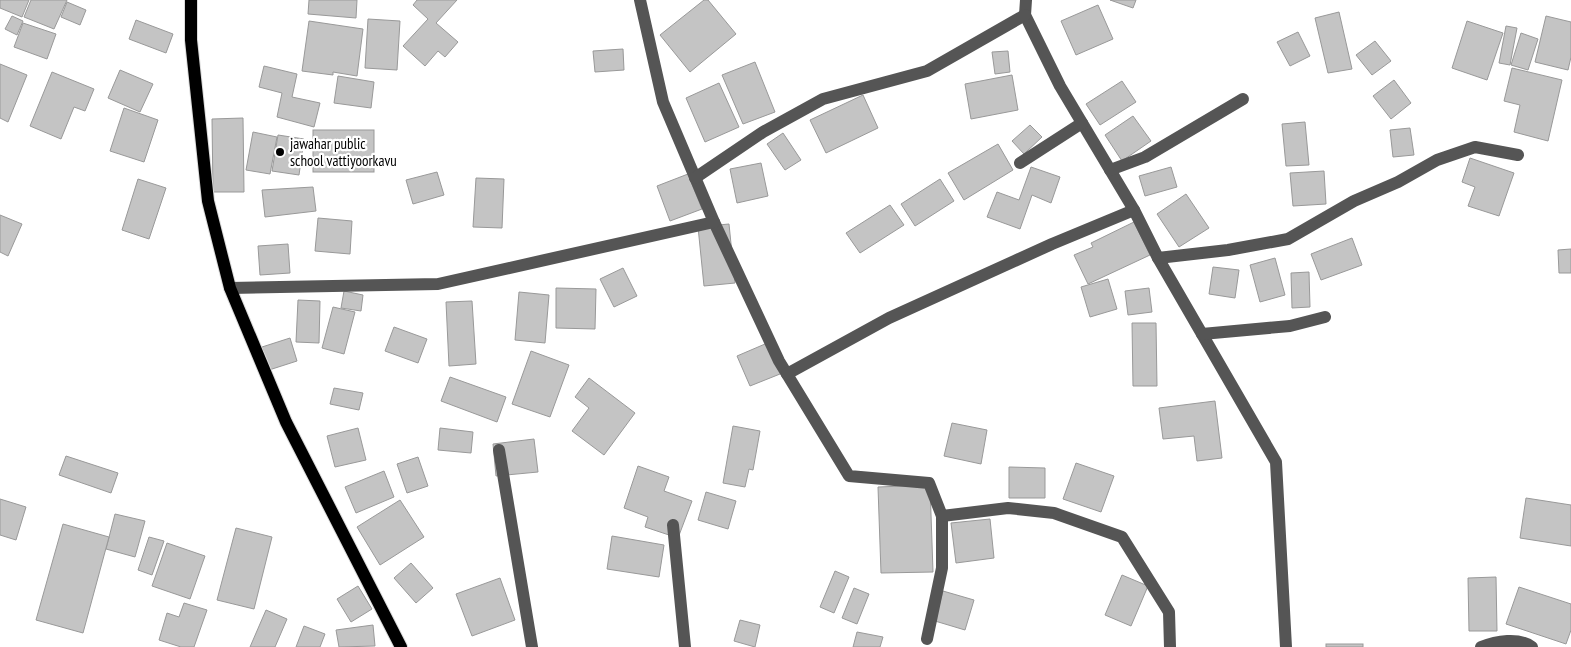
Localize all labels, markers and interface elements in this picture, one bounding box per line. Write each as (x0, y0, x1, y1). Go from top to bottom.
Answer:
place label: jawahar public school vattiyoorkavu (290, 134, 397, 170)
marker: jawahar public school vattiyoorkavu (274, 146, 286, 158)

